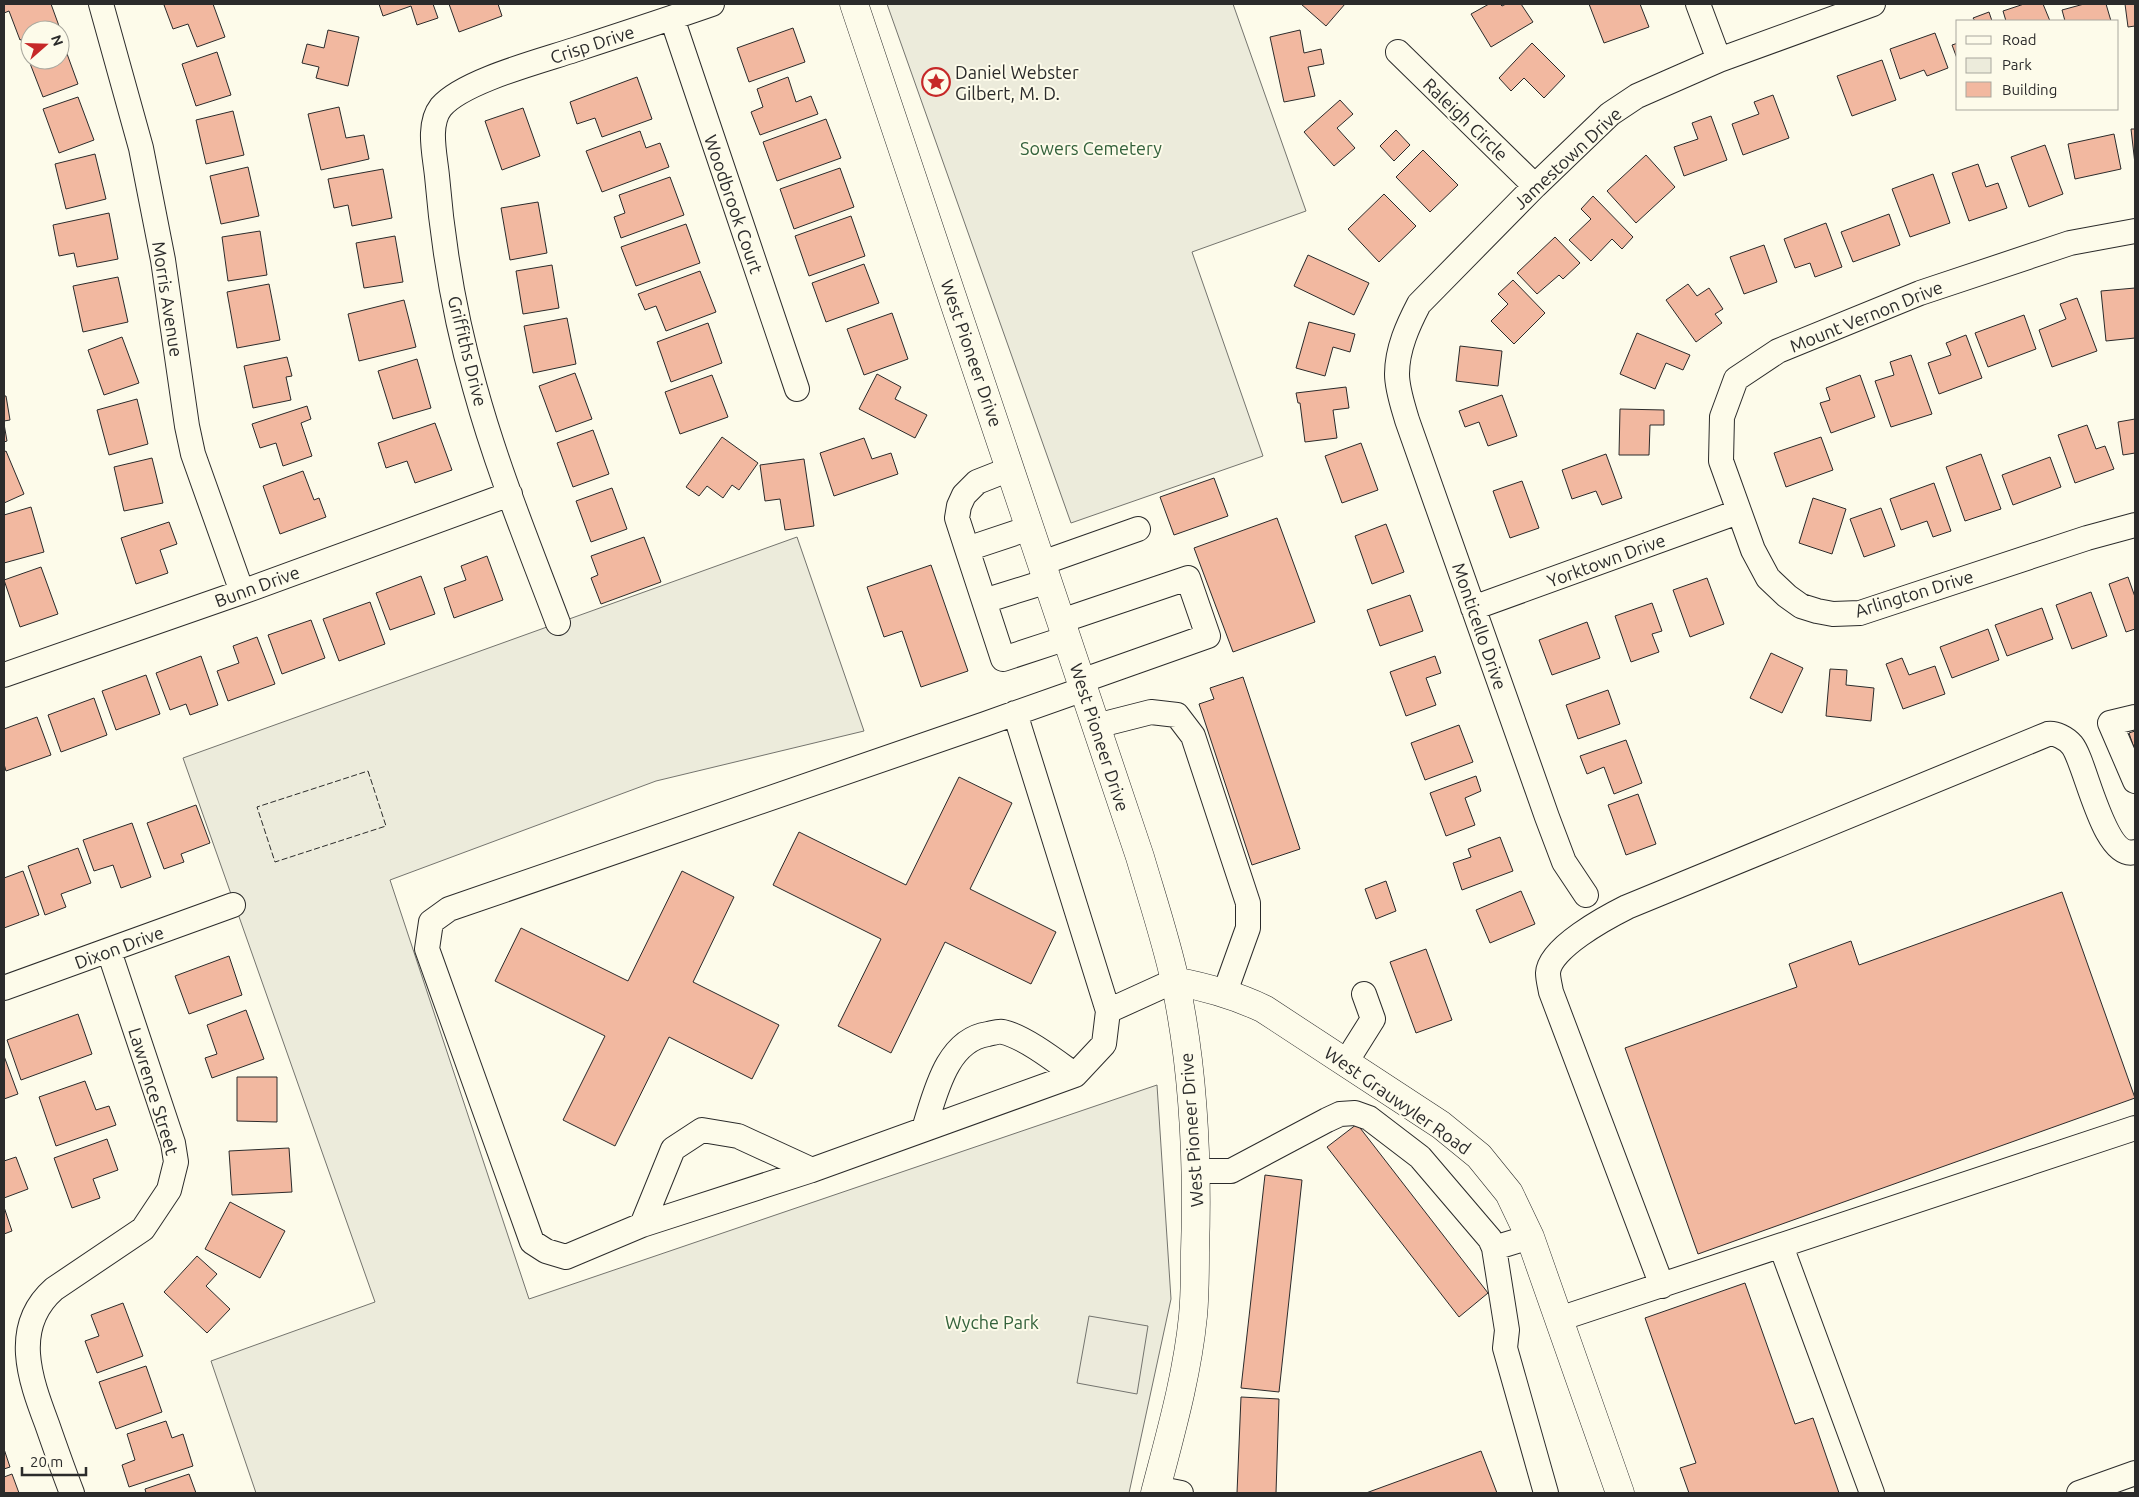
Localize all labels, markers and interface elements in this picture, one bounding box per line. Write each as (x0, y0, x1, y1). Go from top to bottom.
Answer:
north arrow (20, 20, 70, 70)
legend (1956, 20, 2119, 110)
street label: Crisp Drive (547, 21, 637, 67)
text: Road (2002, 31, 2037, 48)
text: N (48, 33, 67, 48)
text: Park (2002, 56, 2032, 73)
place label: Daniel Webster Gilbert, M. D. (955, 62, 1079, 103)
place icon: Daniel Webster Gilbert, M. D. (921, 67, 951, 97)
street label: Raleigh Circle (1420, 74, 1512, 164)
text: Building (2002, 81, 2057, 98)
street label: Jamestown Drive (1509, 103, 1625, 213)
street label: Woodbrook Court (701, 132, 767, 276)
park label: Sowers Cemetery (1020, 138, 1162, 158)
street label: Morris Avenue (149, 240, 187, 358)
street label: Mount Vernon Drive (1787, 276, 1945, 356)
street label: West Pioneer Drive (937, 277, 1007, 429)
street label: Griffiths Drive (445, 294, 491, 408)
street label: Yorktown Drive (1544, 529, 1668, 591)
street label: Monticello Drive (1449, 560, 1511, 692)
street label: Bunn Drive (212, 561, 302, 611)
street label: Arlington Drive (1852, 565, 1976, 621)
street label: West Pioneer Drive (1067, 660, 1133, 814)
street label: Dixon Drive (72, 922, 166, 972)
street label: Lawrence Street (125, 1025, 183, 1157)
street label: West Grauwyler Road (1321, 1042, 1475, 1158)
street label: West Pioneer Drive (1176, 1052, 1206, 1208)
park label: Wyche Park (945, 1312, 1039, 1332)
scale bar (22, 1444, 86, 1476)
text: 20 m (30, 1453, 63, 1470)

